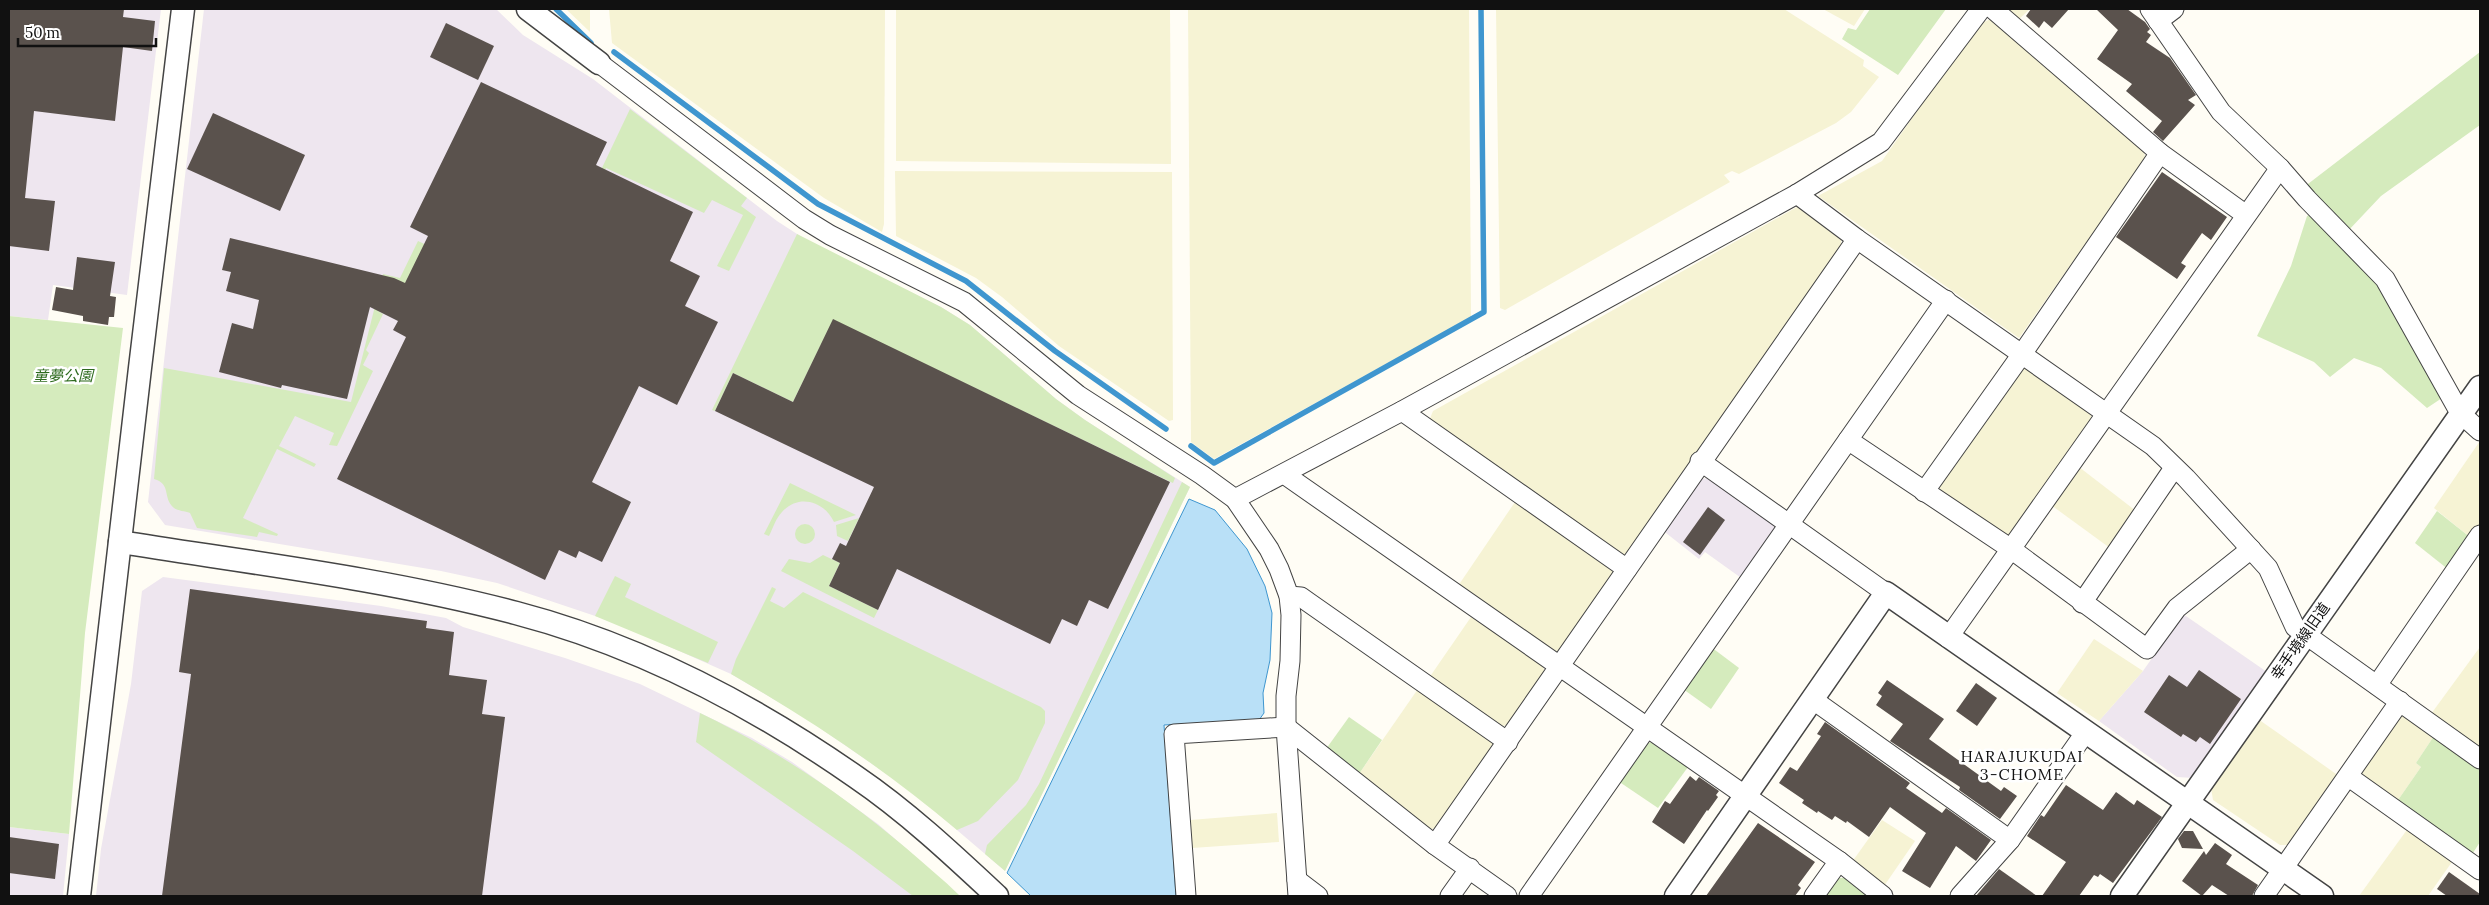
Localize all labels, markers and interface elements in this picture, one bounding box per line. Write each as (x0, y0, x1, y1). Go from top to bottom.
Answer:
scale bar (18, 15, 155, 47)
text: 50 m (25, 23, 60, 42)
park label: 童夢公園 (33, 366, 95, 385)
street label: 幸手境線旧道 (2266, 599, 2334, 683)
district label: HARAJUKUDAI 3-CHOME (1960, 746, 2084, 784)

